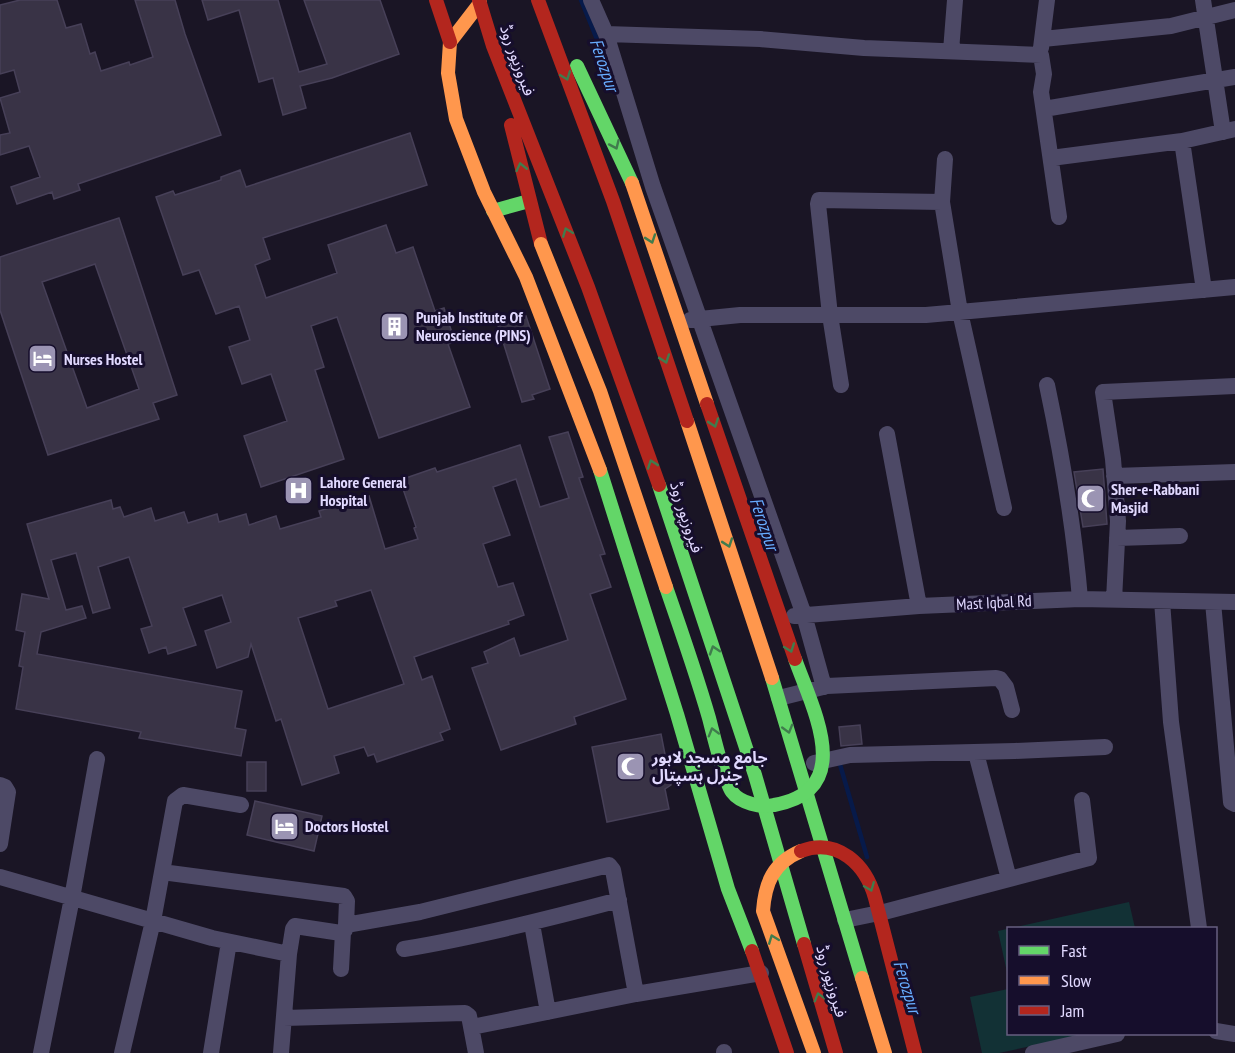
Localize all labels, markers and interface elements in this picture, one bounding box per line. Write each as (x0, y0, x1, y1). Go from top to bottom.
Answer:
street label: فیروزپور روڈ (495, 22, 540, 99)
water label: Ferozpur (585, 35, 625, 97)
one-way arrow (559, 69, 571, 80)
one-way arrow (608, 139, 620, 150)
one-way arrow (515, 163, 528, 173)
one-way arrow (562, 227, 574, 238)
one-way arrow (644, 233, 656, 244)
place label: Punjab Institute Of Neuroscience (PINS) (416, 307, 531, 345)
building icon: Punjab Institute Of Neuroscience (PINS) (379, 310, 411, 342)
hotel icon: Nurses Hostel (27, 343, 59, 375)
place label: Nurses Hostel (64, 349, 143, 369)
one-way arrow (657, 353, 670, 364)
one-way arrow (707, 417, 719, 428)
one-way arrow (647, 460, 660, 470)
place label: Lahore General Hospital (320, 472, 407, 510)
hospital icon: Lahore General Hospital (283, 475, 315, 507)
street label: فیروزپور روڈ (665, 479, 708, 556)
place label: Sher-e-Rabbani Masjid (1111, 479, 1200, 517)
mosque icon: Sher-e-Rabbani Masjid (1074, 482, 1106, 514)
water label: Ferozpur (745, 494, 785, 556)
one-way arrow (721, 537, 733, 548)
street label: Mast Iqbal Rd (956, 590, 1032, 614)
one-way arrow (783, 642, 796, 653)
one-way arrow (708, 645, 721, 656)
one-way arrow (781, 723, 793, 734)
one-way arrow (707, 727, 720, 737)
place label: جامع مسجد لاہور جنرل ہسپتال (651, 747, 767, 786)
mosque icon: جامع مسجد لاہور جنرل ہسپتال (615, 750, 647, 782)
hotel icon: Doctors Hostel (268, 810, 300, 842)
place label: Doctors Hostel (305, 816, 388, 836)
one-way arrow (863, 881, 875, 892)
legend (1007, 927, 1217, 1035)
one-way arrow (767, 934, 780, 945)
text: Fast (1061, 939, 1087, 962)
street label: فیروزپور روڈ (811, 943, 852, 1020)
water label: Ferozpur (889, 957, 927, 1019)
text: Slow (1061, 969, 1092, 992)
one-way arrow (814, 992, 826, 1003)
text: Jam (1060, 999, 1084, 1022)

